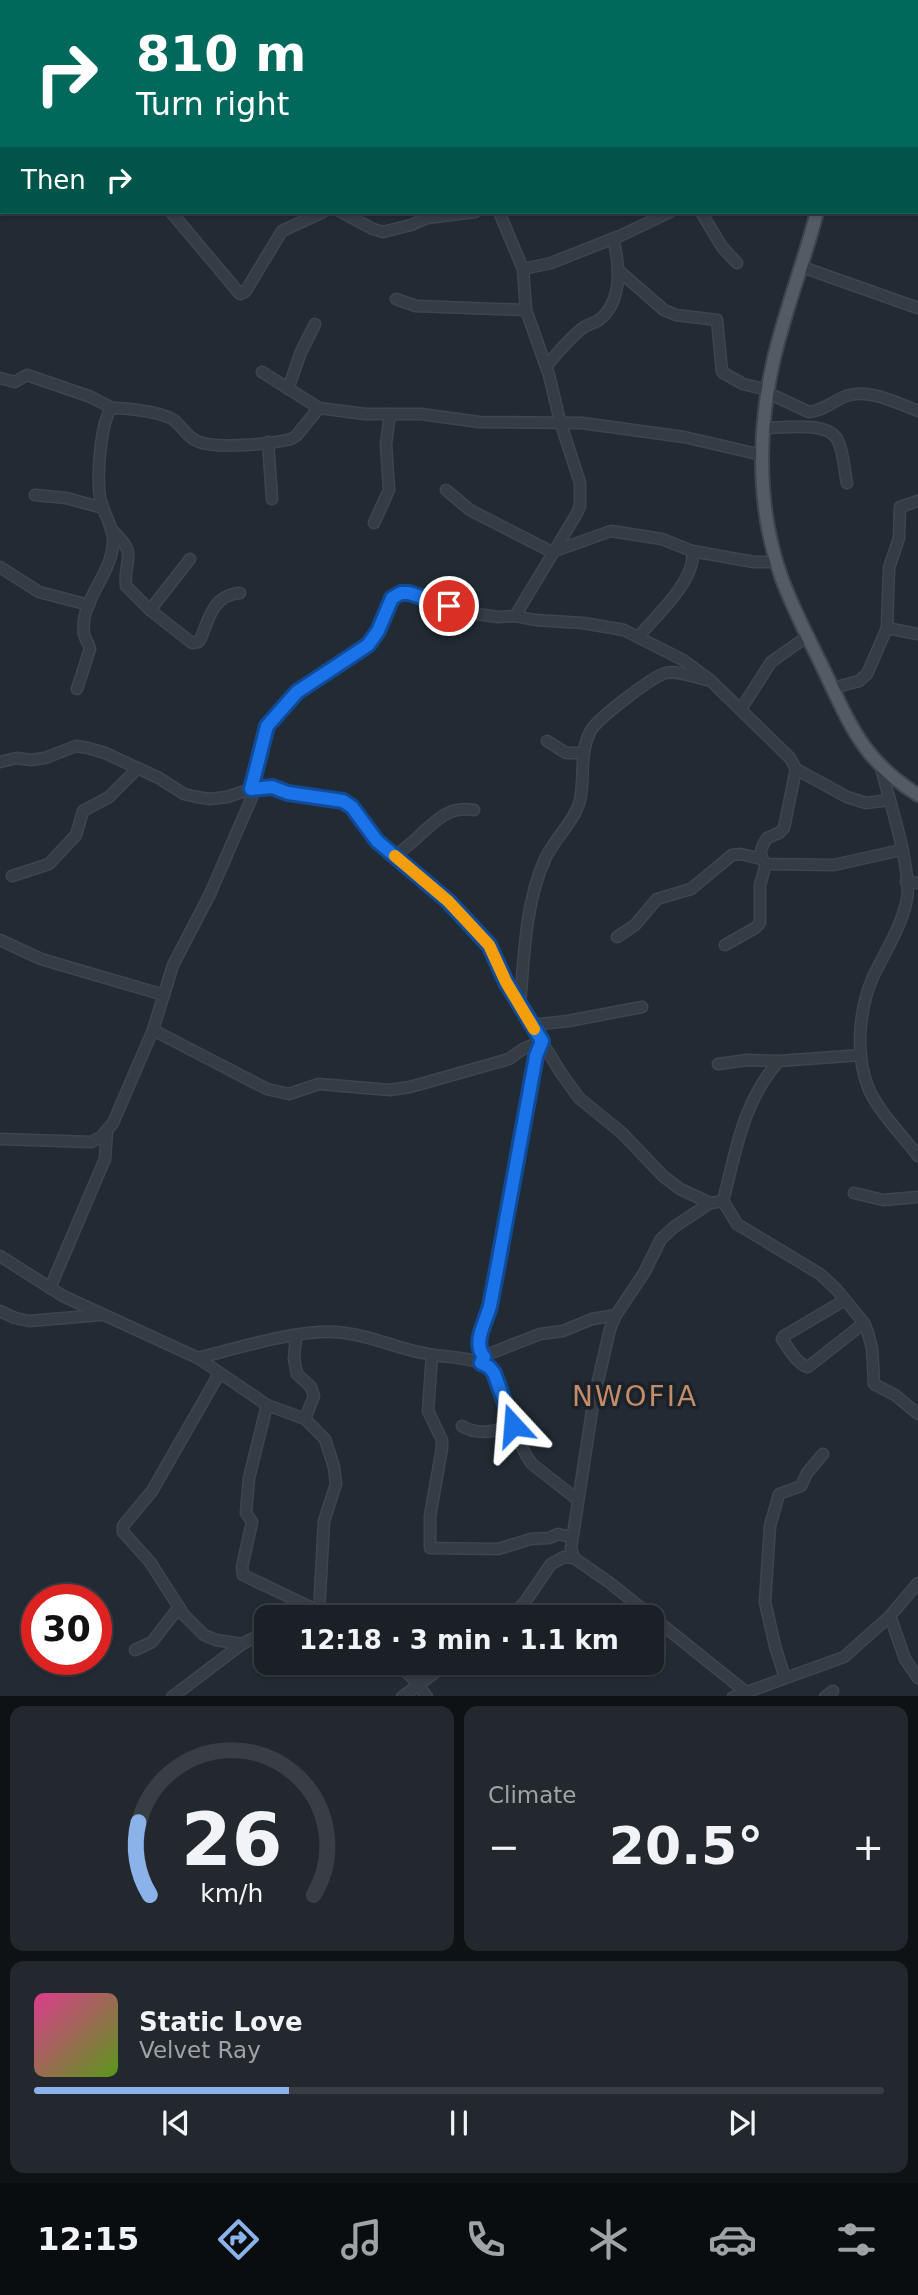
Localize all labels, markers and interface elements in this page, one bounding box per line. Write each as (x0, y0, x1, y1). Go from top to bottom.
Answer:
text: 810 m (136, 26, 306, 83)
icon: right (21, 28, 112, 119)
text: Turn right (136, 85, 289, 123)
icon: right (100, 161, 138, 199)
text: Then (21, 165, 86, 195)
pin (419, 576, 479, 636)
icon: arrive (430, 587, 468, 625)
district label: NWOFIA (572, 1380, 698, 1413)
position arrow (476, 1388, 550, 1462)
speed limit sign: 30 (21, 1584, 112, 1675)
text: 12:18 · 3 min · 1.1 km (299, 1625, 619, 1655)
text: Climate (488, 1782, 577, 1808)
text: 26 (181, 1797, 283, 1882)
text: 20.5° (609, 1816, 763, 1876)
text: − (488, 1825, 520, 1869)
text: + (852, 1825, 884, 1869)
text: km/h (200, 1878, 264, 1907)
text: Static Love (139, 2007, 303, 2037)
text: Velvet Ray (139, 2037, 261, 2063)
icon: previous (157, 2104, 195, 2142)
icon: pause (440, 2104, 478, 2142)
icon: next (723, 2104, 761, 2142)
icon: directions (214, 2215, 263, 2264)
icon: music (337, 2215, 386, 2264)
icon: phone (461, 2215, 510, 2264)
icon: climate (584, 2215, 633, 2264)
icon: car (708, 2215, 757, 2264)
icon: filters (832, 2215, 881, 2264)
text: 12:15 (37, 2220, 139, 2258)

